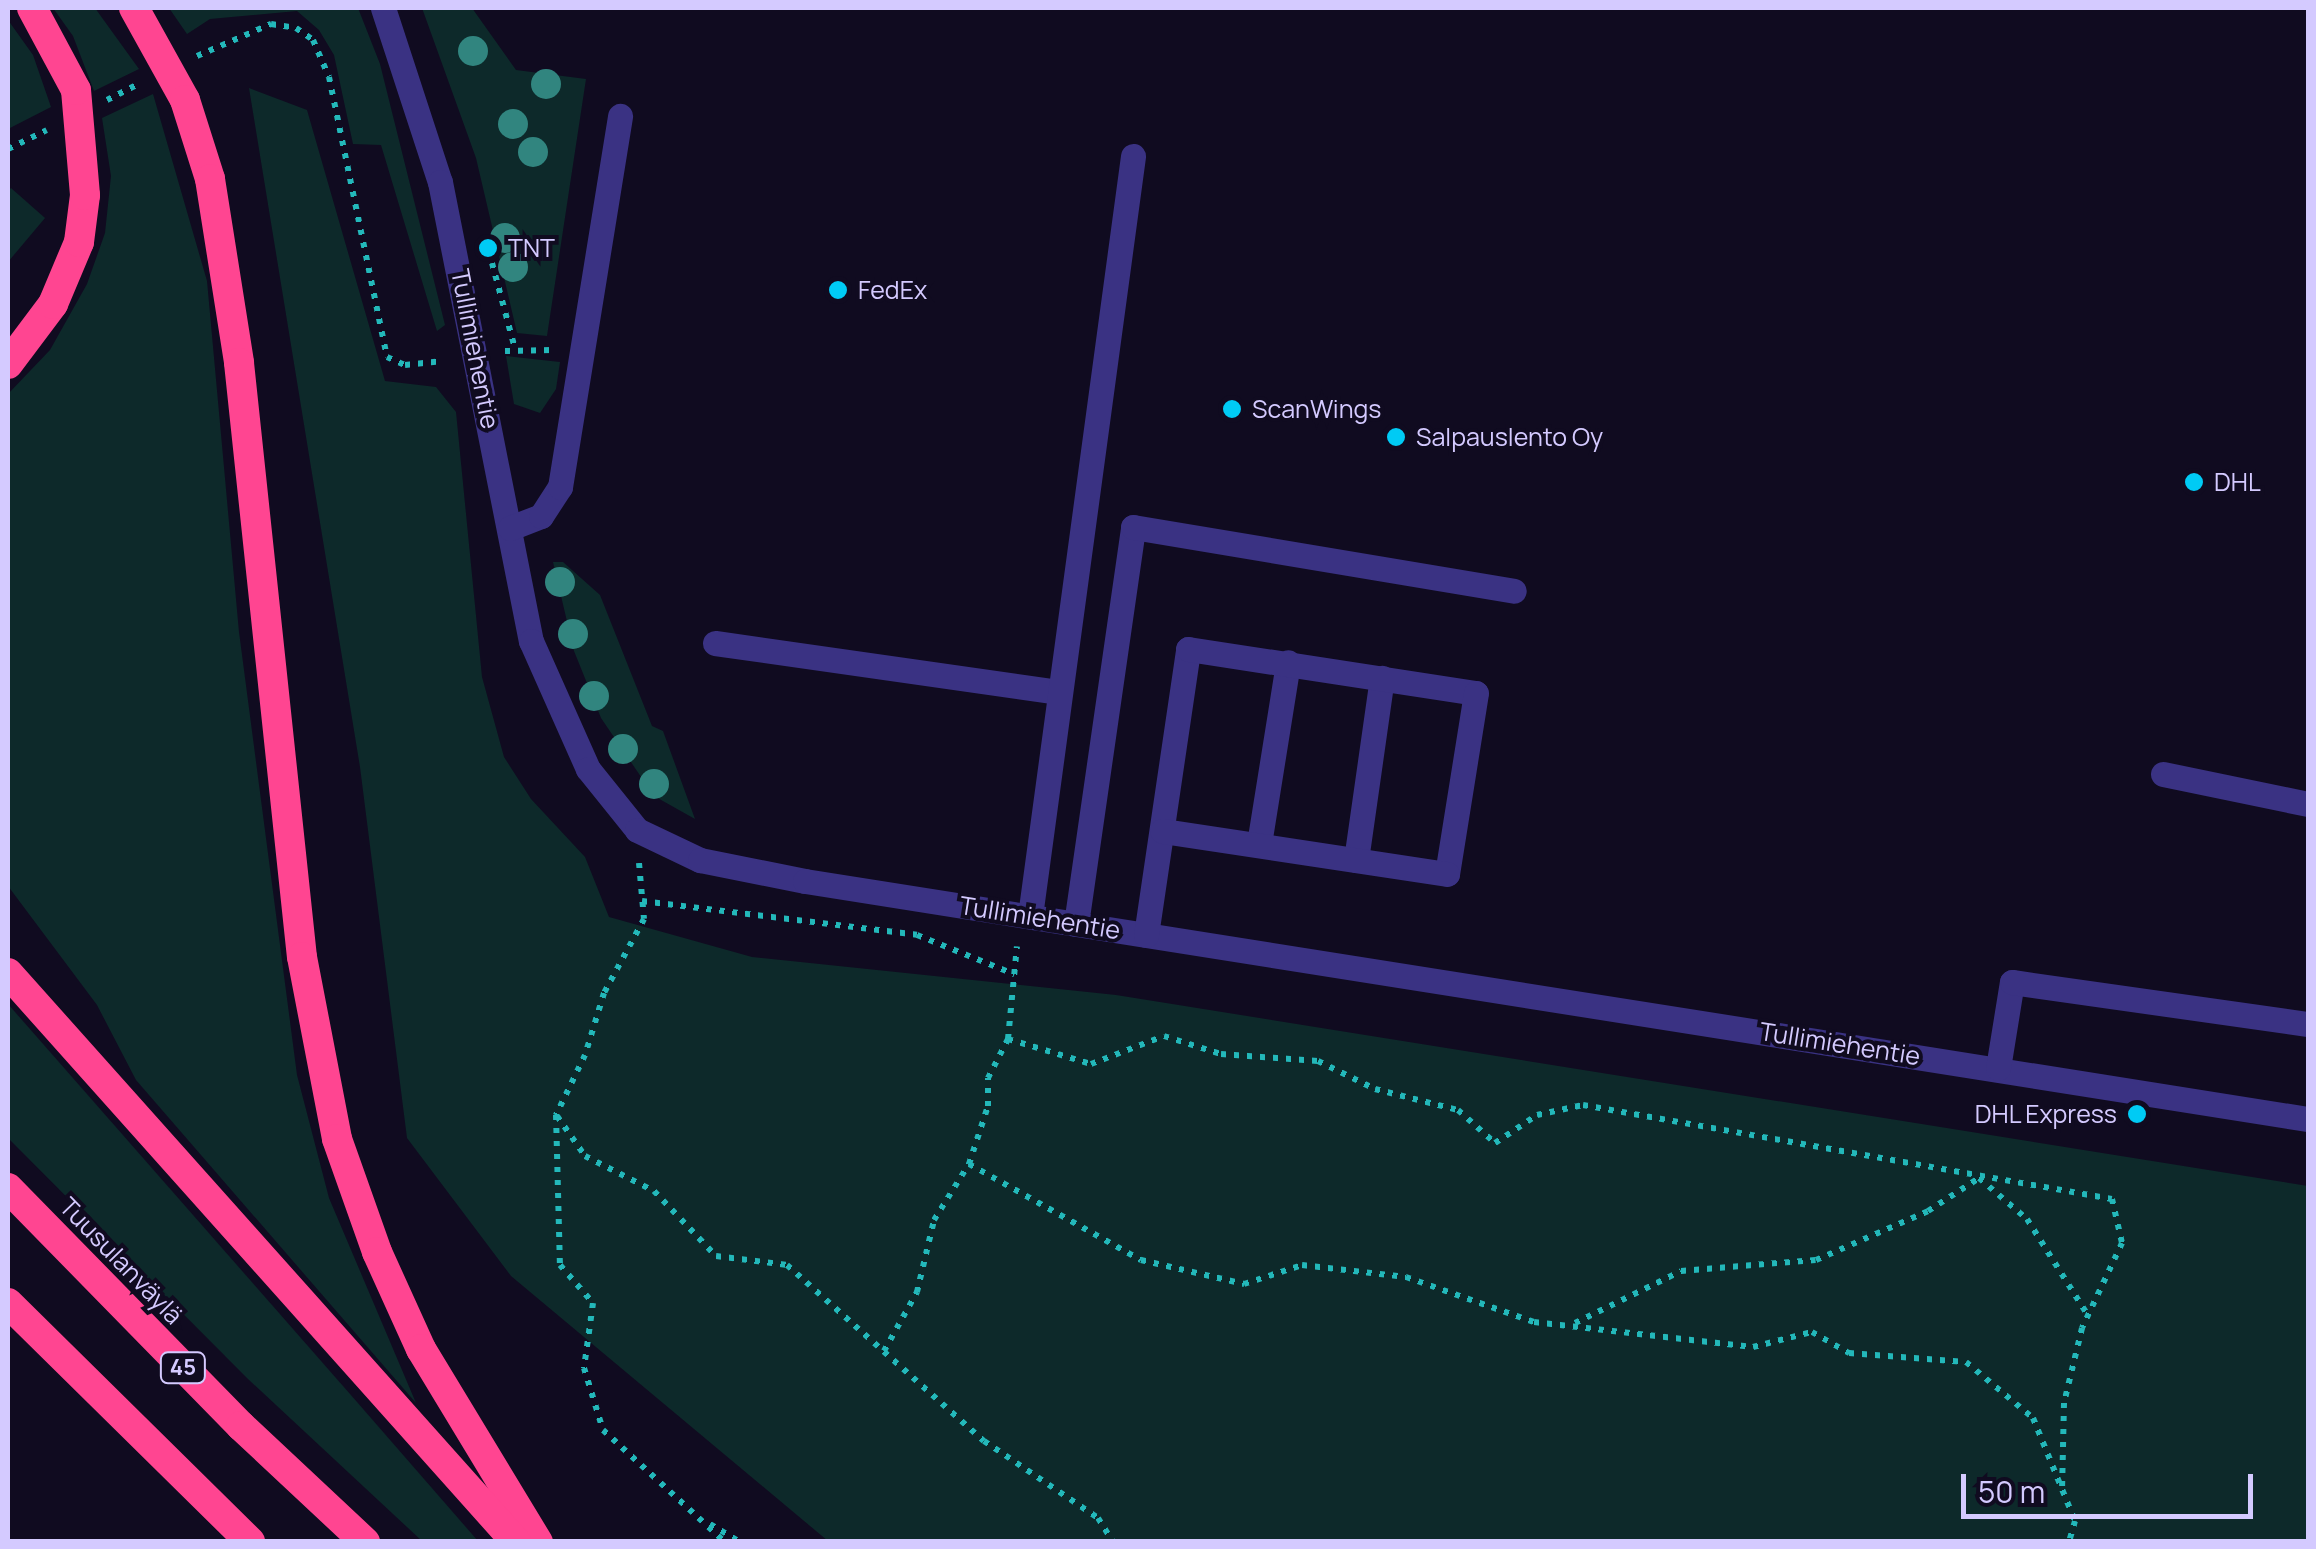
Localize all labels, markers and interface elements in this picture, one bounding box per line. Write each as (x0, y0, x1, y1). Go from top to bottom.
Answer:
place label: TNT (508, 233, 555, 263)
marker: TNT (477, 237, 499, 259)
street label: Tullimiehentie (445, 267, 505, 431)
place label: FedEx (858, 275, 927, 305)
marker: FedEx (827, 279, 849, 301)
place label: ScanWings (1252, 394, 1381, 424)
marker: ScanWings (1221, 398, 1243, 420)
place label: Salpauslento Oy (1416, 422, 1603, 452)
marker: Salpauslento Oy (1385, 426, 1407, 448)
place label: DHL (2214, 467, 2261, 497)
marker: DHL (2183, 471, 2205, 493)
street label: Tullimiehentie (958, 891, 1122, 945)
street label: Tullimiehentie (1758, 1017, 1922, 1071)
place label: DHL Express (1973, 1099, 2117, 1129)
marker: DHL Express (2126, 1103, 2148, 1125)
street label: Tuusulanväylä (53, 1192, 189, 1330)
road number: 45 (158, 1351, 208, 1385)
scale bar (1966, 1454, 2258, 1516)
text: 50 m (1978, 1471, 2045, 1512)

